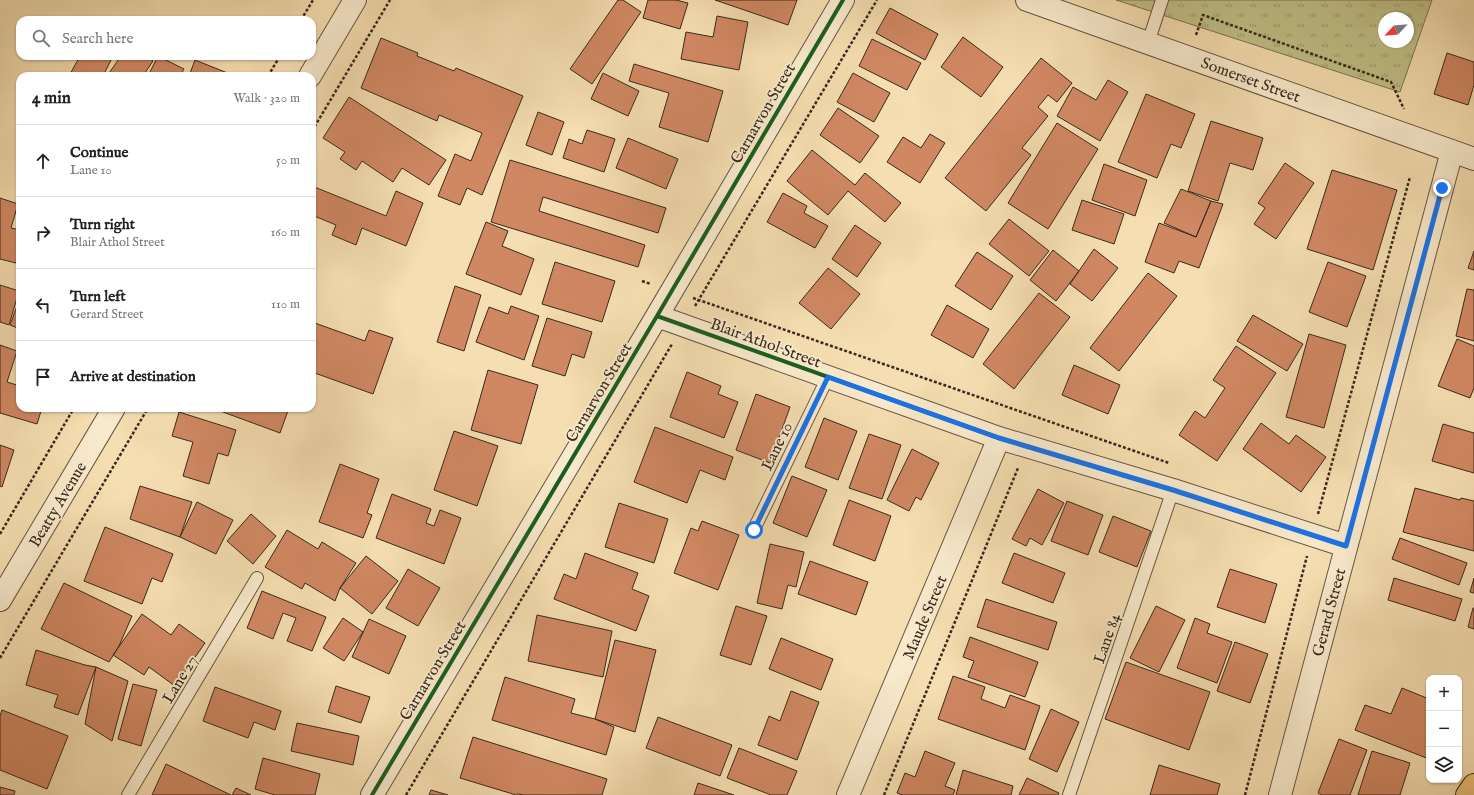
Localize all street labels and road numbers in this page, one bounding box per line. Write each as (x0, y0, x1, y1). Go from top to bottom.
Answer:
street label: Somerset Street (1198, 54, 1303, 108)
street label: Carnarvon Street (727, 60, 801, 168)
street label: Blair Athol Street (707, 315, 824, 373)
street label: Carnarvon Street (562, 339, 638, 447)
street label: Lane 10 (758, 419, 798, 474)
street label: Beatty Avenue (25, 459, 92, 551)
street label: Gerard Street (1309, 566, 1351, 659)
street label: Maude Street (899, 572, 953, 663)
street label: Lane 84 (1090, 611, 1126, 666)
street label: Carnarvon Street (396, 617, 472, 725)
street label: Lane 27 (159, 652, 203, 708)

